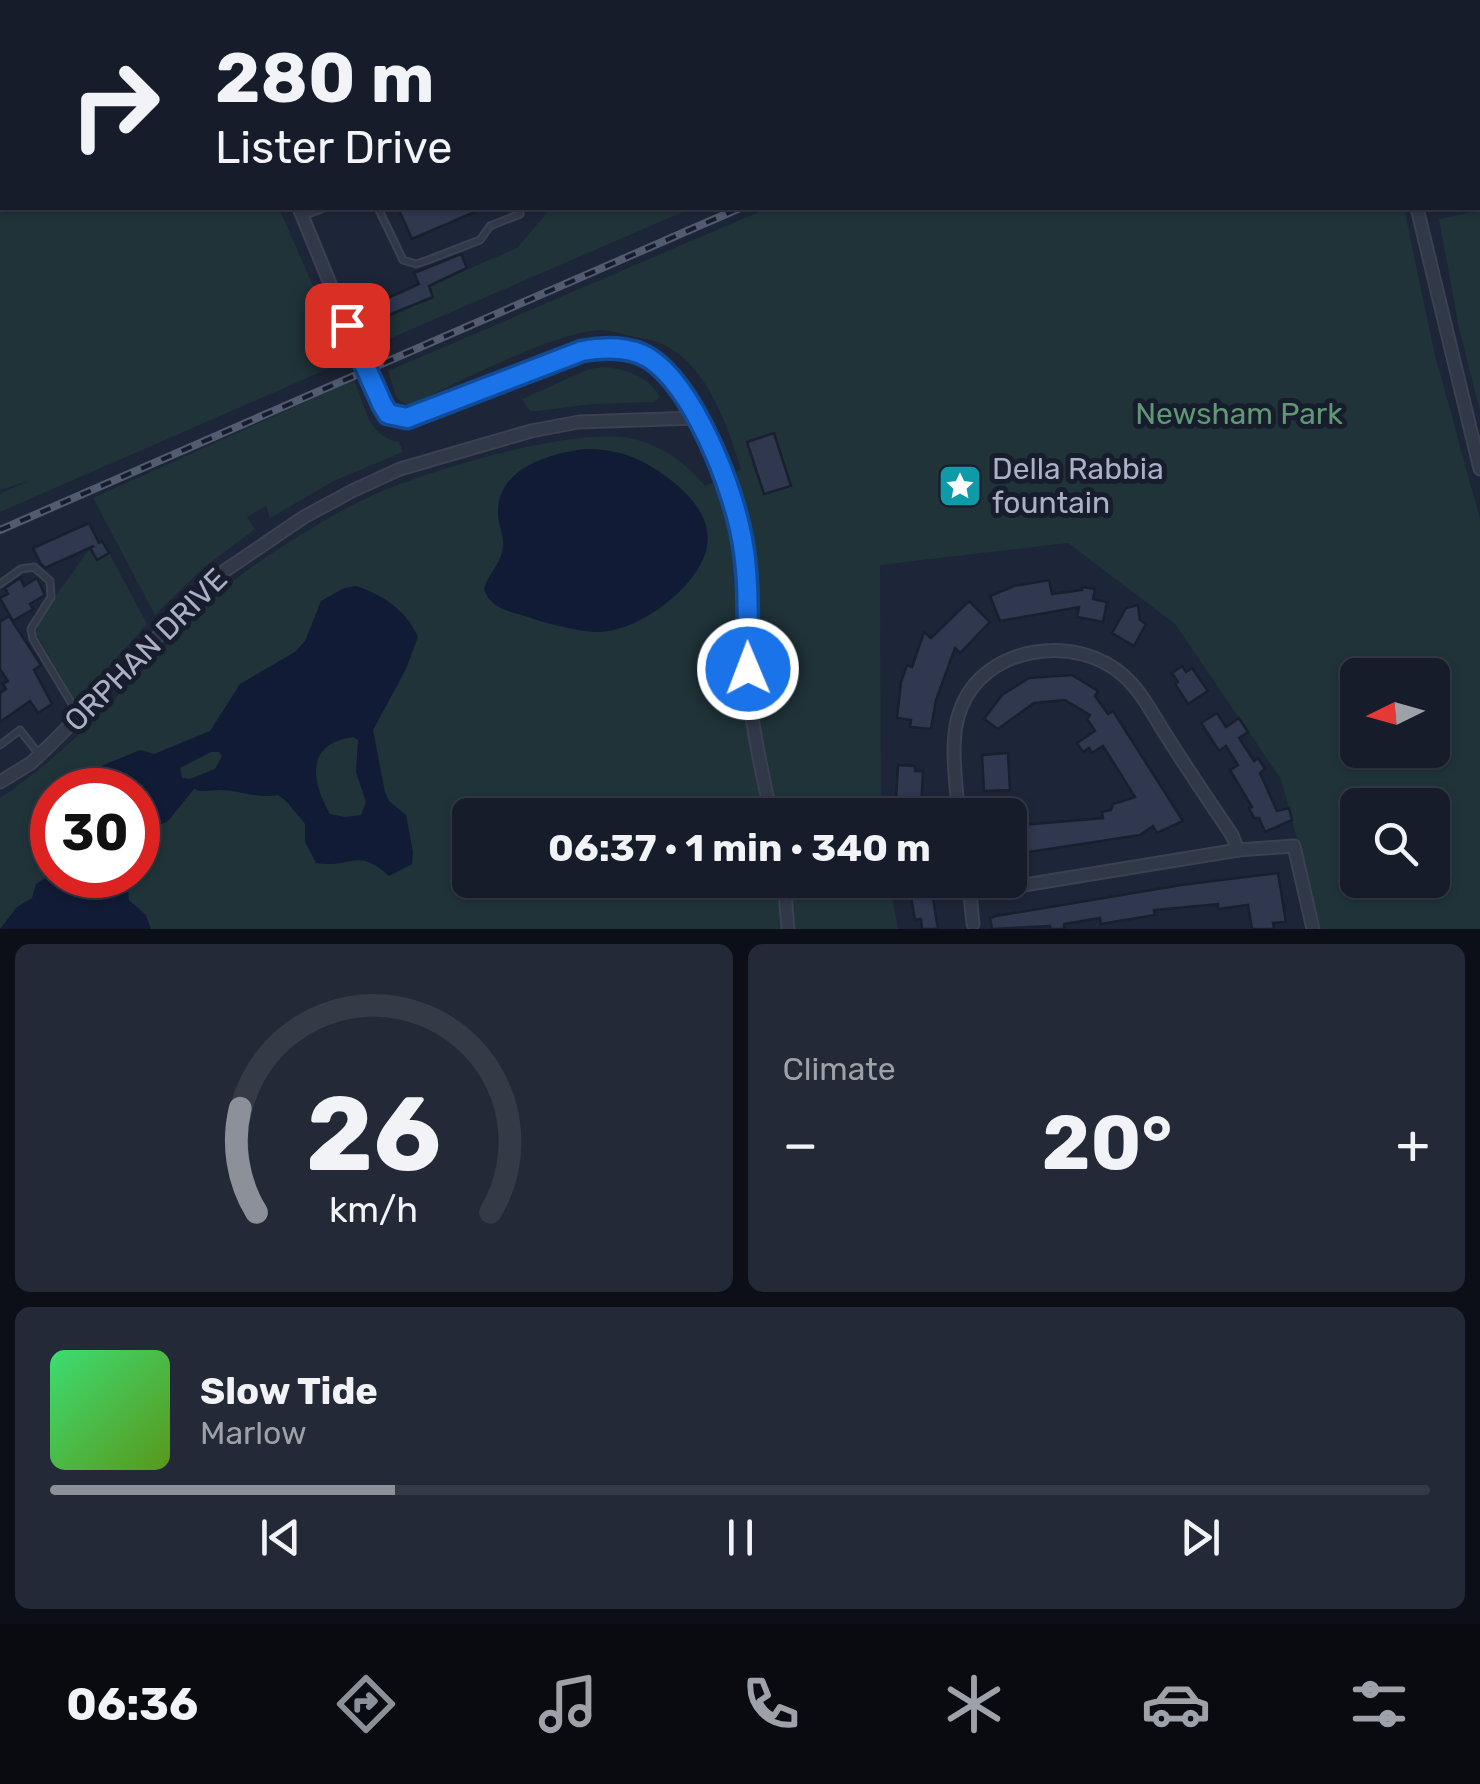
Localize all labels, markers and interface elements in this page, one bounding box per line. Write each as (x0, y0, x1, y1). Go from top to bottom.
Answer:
text: 280 m (215, 37, 435, 120)
icon: right (50, 40, 180, 170)
text: Lister Drive (215, 121, 452, 174)
pin (305, 283, 390, 368)
icon: arrive (320, 298, 375, 353)
park label: Newsham Park (1135, 396, 1343, 432)
place label: Della Rabbia fountain (992, 451, 1164, 521)
place icon: Della Rabbia fountain (937, 463, 983, 509)
street label: ORPHAN DRIVE (57, 561, 235, 739)
position arrow (696, 617, 800, 721)
north arrow (1340, 658, 1450, 768)
map controls (1340, 658, 1450, 898)
speed limit sign: 30 (30, 768, 160, 898)
button: search (1340, 788, 1450, 898)
text: 06:37 · 1 min · 340 m (548, 825, 931, 871)
text: Climate (783, 1050, 896, 1088)
text: 26 (306, 1073, 441, 1196)
text: 20° (1042, 1099, 1172, 1188)
text: − (783, 1112, 818, 1177)
text: + (1396, 1112, 1430, 1177)
text: km/h (329, 1189, 418, 1231)
text: Slow Tide (200, 1368, 378, 1414)
text: Marlow (200, 1414, 307, 1452)
icon: previous (253, 1510, 308, 1565)
icon: pause (713, 1510, 768, 1565)
icon: next (1173, 1510, 1228, 1565)
icon: directions (331, 1669, 401, 1739)
icon: music (533, 1669, 603, 1739)
icon: phone (736, 1669, 806, 1739)
icon: climate (939, 1669, 1009, 1739)
icon: car (1141, 1669, 1211, 1739)
icon: filters (1344, 1669, 1414, 1739)
text: 06:36 (66, 1678, 198, 1731)

